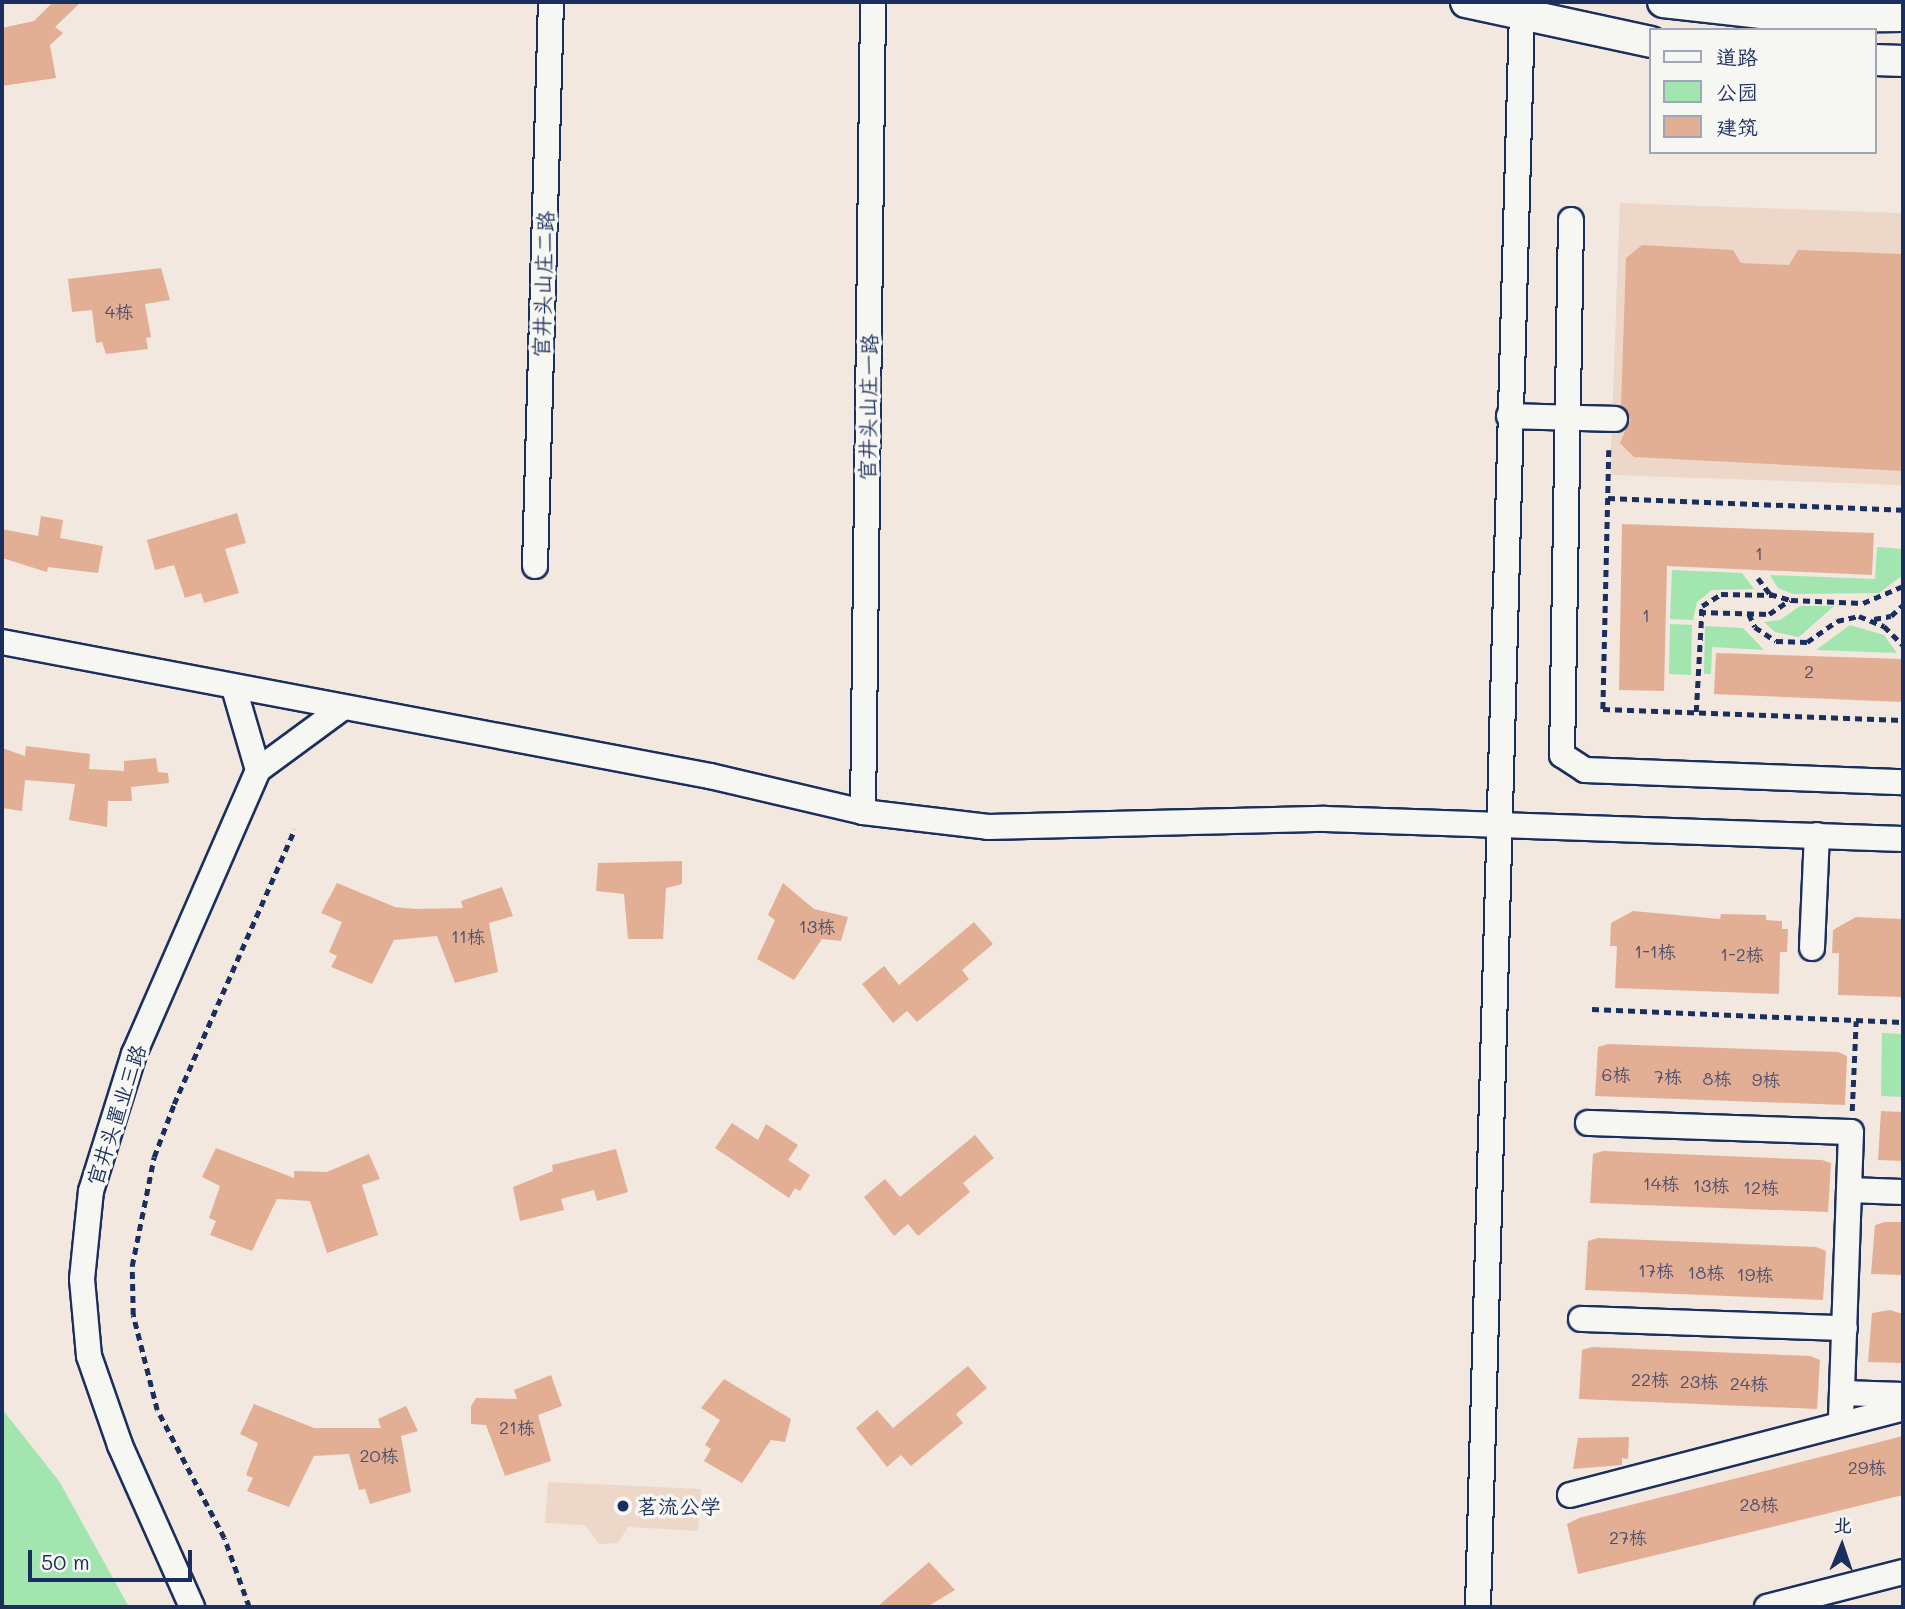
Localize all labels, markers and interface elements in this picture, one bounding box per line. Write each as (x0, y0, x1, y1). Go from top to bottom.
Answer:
legend (1650, 28, 1877, 154)
text: 道路 (1716, 43, 1758, 70)
text: 公园 (1716, 78, 1758, 105)
text: 建筑 (1716, 113, 1758, 140)
street label: 官井头山庄二路 (528, 210, 558, 358)
house number: 4栋 (105, 300, 133, 322)
street label: 官井头山庄一路 (854, 333, 882, 481)
house number: 1 (1755, 542, 1763, 564)
house number: 1 (1642, 604, 1650, 626)
house number: 2 (1804, 660, 1814, 682)
house number: 13栋 (799, 915, 835, 937)
house number: 11栋 (451, 925, 485, 947)
house number: 1-1栋 (1634, 940, 1676, 962)
house number: 1-2栋 (1720, 943, 1764, 965)
street label: 官井头置业三路 (81, 1041, 151, 1189)
house number: 6栋 (1602, 1063, 1630, 1085)
house number: 7栋 (1654, 1065, 1682, 1087)
house number: 8栋 (1703, 1067, 1731, 1089)
house number: 9栋 (1752, 1068, 1780, 1090)
house number: 14栋 (1643, 1172, 1679, 1194)
house number: 13栋 (1693, 1174, 1729, 1196)
house number: 12栋 (1743, 1176, 1779, 1198)
house number: 17栋 (1638, 1259, 1674, 1281)
house number: 18栋 (1688, 1261, 1724, 1283)
house number: 19栋 (1737, 1263, 1773, 1285)
house number: 22栋 (1631, 1368, 1669, 1390)
house number: 23栋 (1680, 1370, 1718, 1392)
house number: 24栋 (1730, 1372, 1768, 1394)
house number: 21栋 (499, 1416, 535, 1438)
house number: 20栋 (359, 1444, 399, 1466)
house number: 29栋 (1848, 1456, 1886, 1478)
place label: 茗流公学 (637, 1493, 721, 1519)
house number: 28栋 (1740, 1493, 1778, 1515)
marker: 茗流公学 (615, 1498, 631, 1514)
north arrow (1807, 1511, 1877, 1581)
text: 北 (1833, 1512, 1853, 1537)
house number: 27栋 (1609, 1526, 1647, 1548)
scale bar (32, 1536, 196, 1580)
text: 50 m (41, 1548, 90, 1575)

